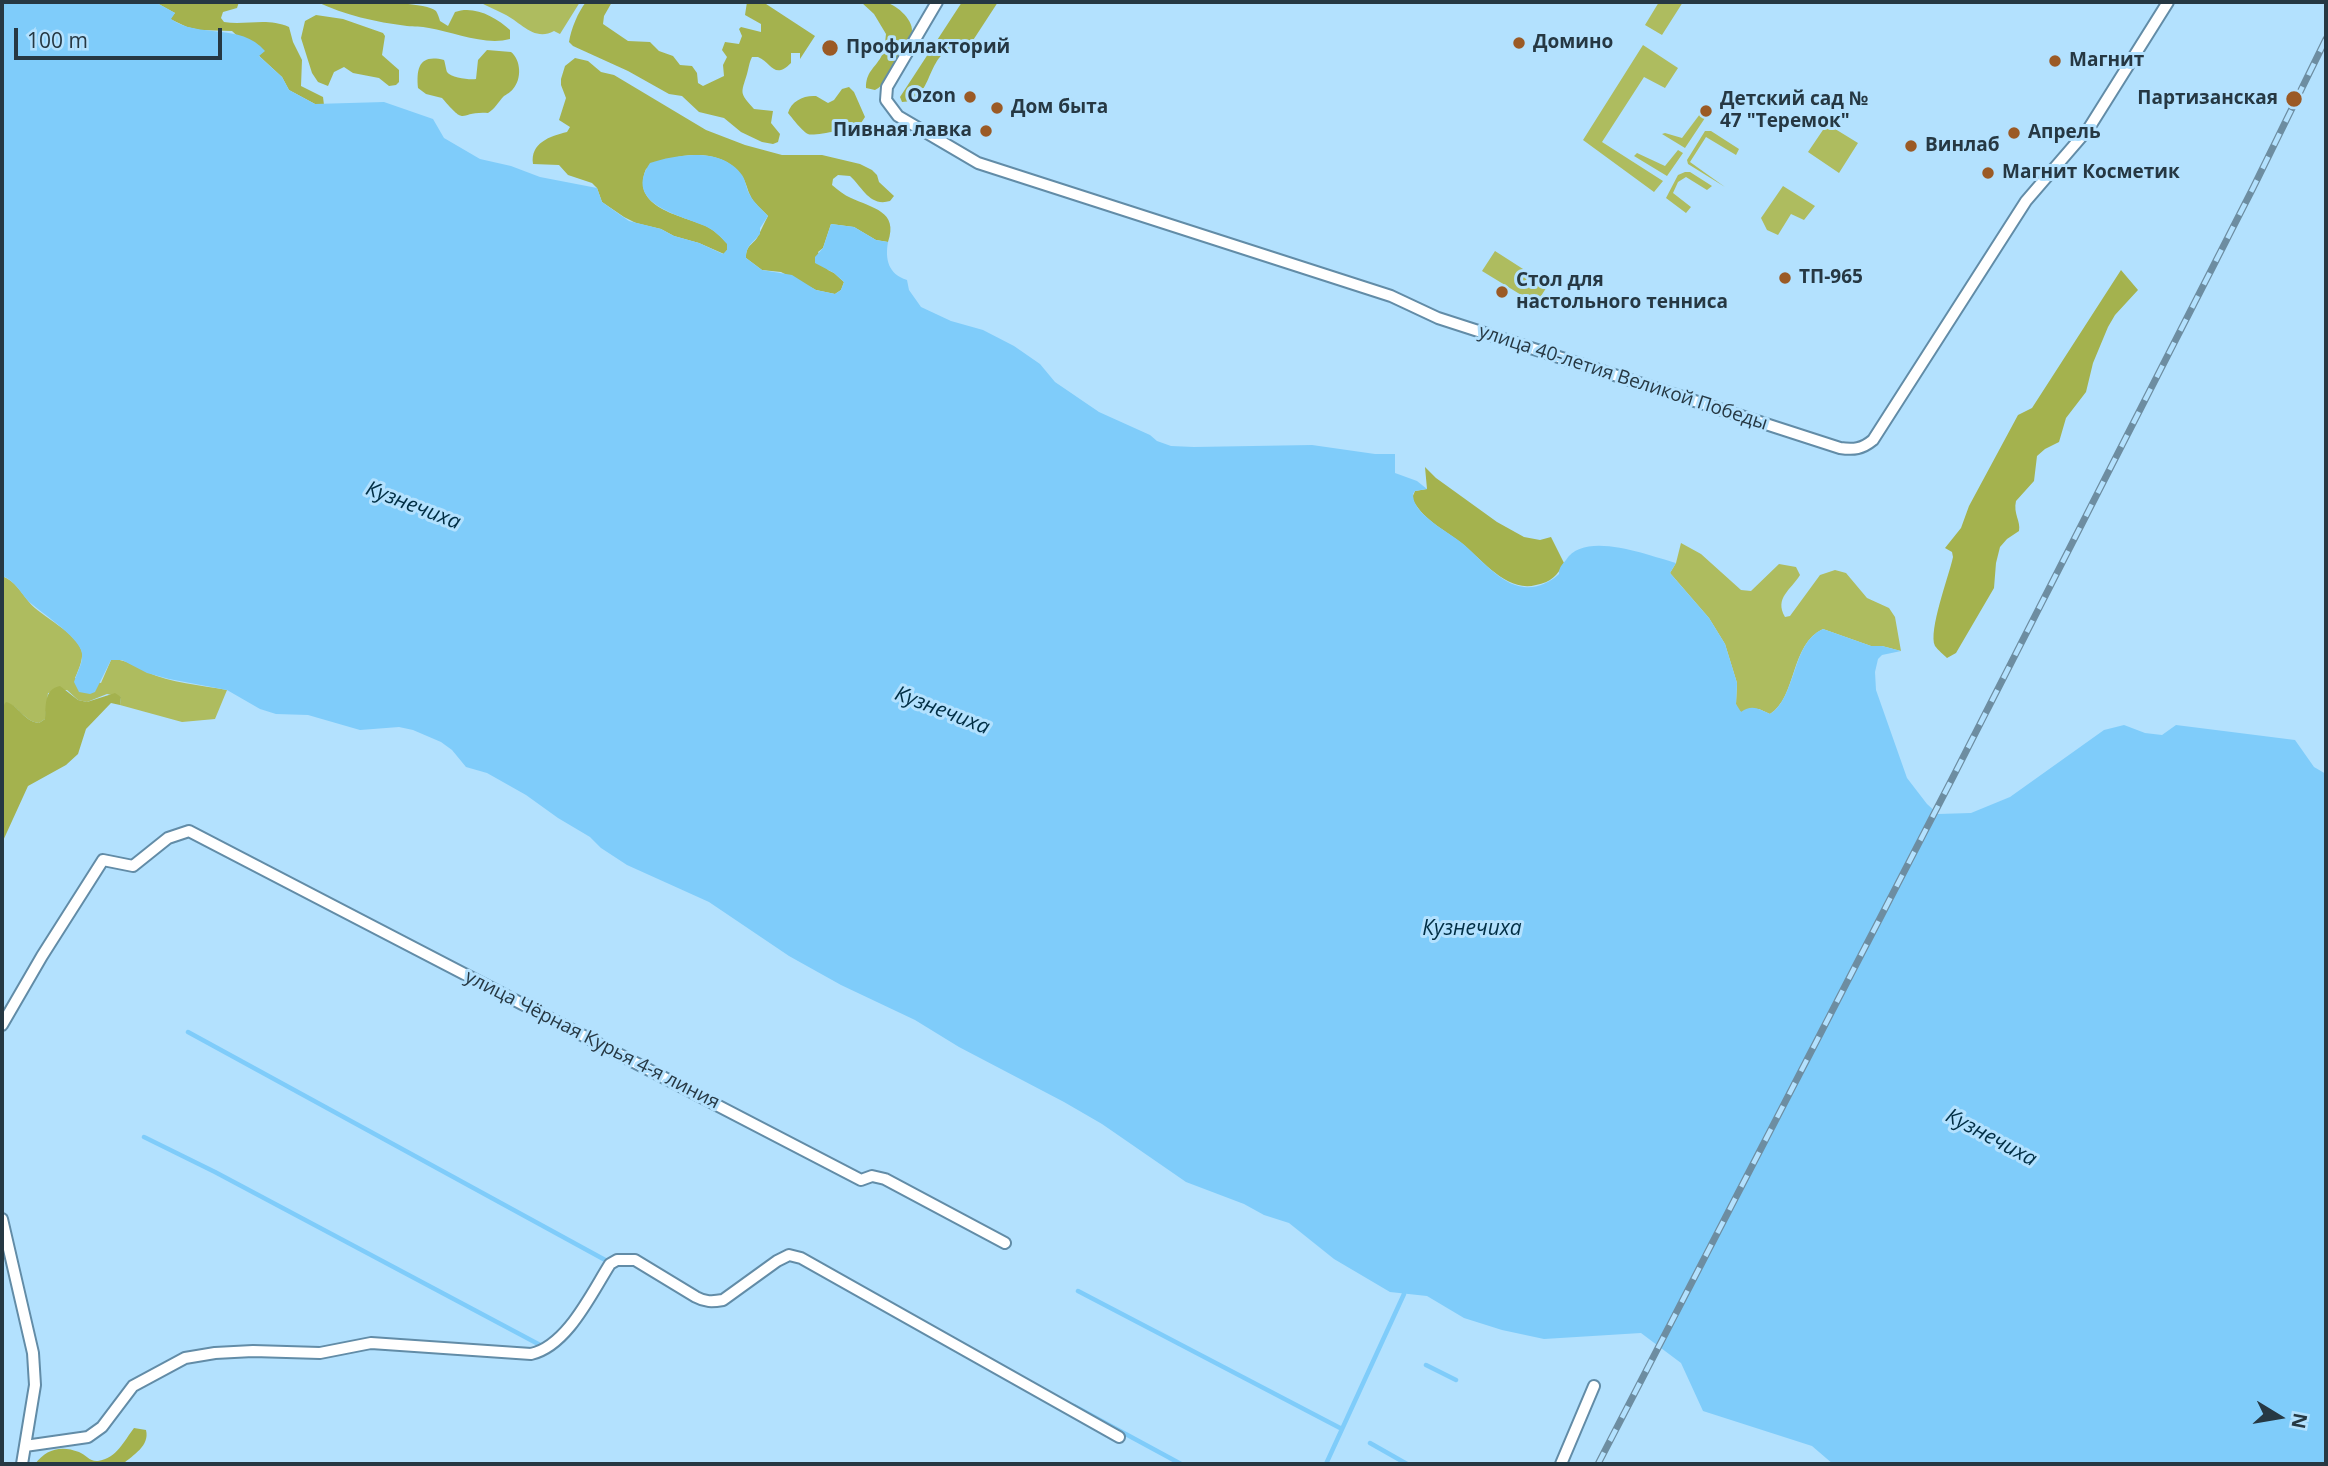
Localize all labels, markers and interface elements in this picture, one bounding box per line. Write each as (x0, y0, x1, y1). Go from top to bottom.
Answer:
scale bar (18, 14, 226, 58)
text: 100 m (27, 26, 88, 54)
place label: Домино (1533, 32, 1613, 54)
marker: Домино (1511, 35, 1527, 51)
place label: Профилакторий (846, 37, 1010, 59)
marker: Профилакторий (820, 38, 840, 58)
place label: Магнит (2069, 50, 2144, 72)
marker: Магнит (2047, 53, 2063, 69)
place label: Ozon (907, 86, 956, 108)
place label: Партизанская (2137, 88, 2278, 110)
marker: Ozon (962, 89, 978, 105)
place label: Детский сад № 47 "Теремок" (1720, 89, 1868, 133)
marker: Партизанская (2284, 89, 2304, 109)
place label: Дом быта (1011, 97, 1108, 119)
marker: Дом быта (989, 100, 1005, 116)
marker: Детский сад № 47 "Теремок" (1698, 103, 1714, 119)
place label: Пивная лавка (833, 120, 972, 142)
place label: Апрель (2028, 122, 2101, 144)
marker: Пивная лавка (978, 123, 994, 139)
marker: Апрель (2006, 125, 2022, 141)
place label: Винлаб (1925, 135, 2000, 157)
marker: Винлаб (1903, 138, 1919, 154)
place label: Магнит Косметик (2002, 162, 2180, 184)
marker: Магнит Косметик (1980, 165, 1996, 181)
place label: ТП-965 (1799, 267, 1863, 289)
place label: Стол для настольного тенниса (1516, 270, 1728, 314)
marker: ТП-965 (1777, 270, 1793, 286)
marker: Стол для настольного тенниса (1494, 284, 1510, 300)
street label: улица 40-летия Великой Победы (1476, 320, 1770, 436)
water label: Кузнечиха (362, 476, 464, 536)
water label: Кузнечиха (891, 681, 993, 741)
water label: Кузнечиха (1422, 916, 1522, 942)
street label: улица Чёрная Курья 4-я линия (461, 966, 723, 1114)
water label: Кузнечиха (1941, 1104, 2041, 1172)
north arrow (2244, 1382, 2314, 1452)
text: N (2285, 1411, 2314, 1431)

